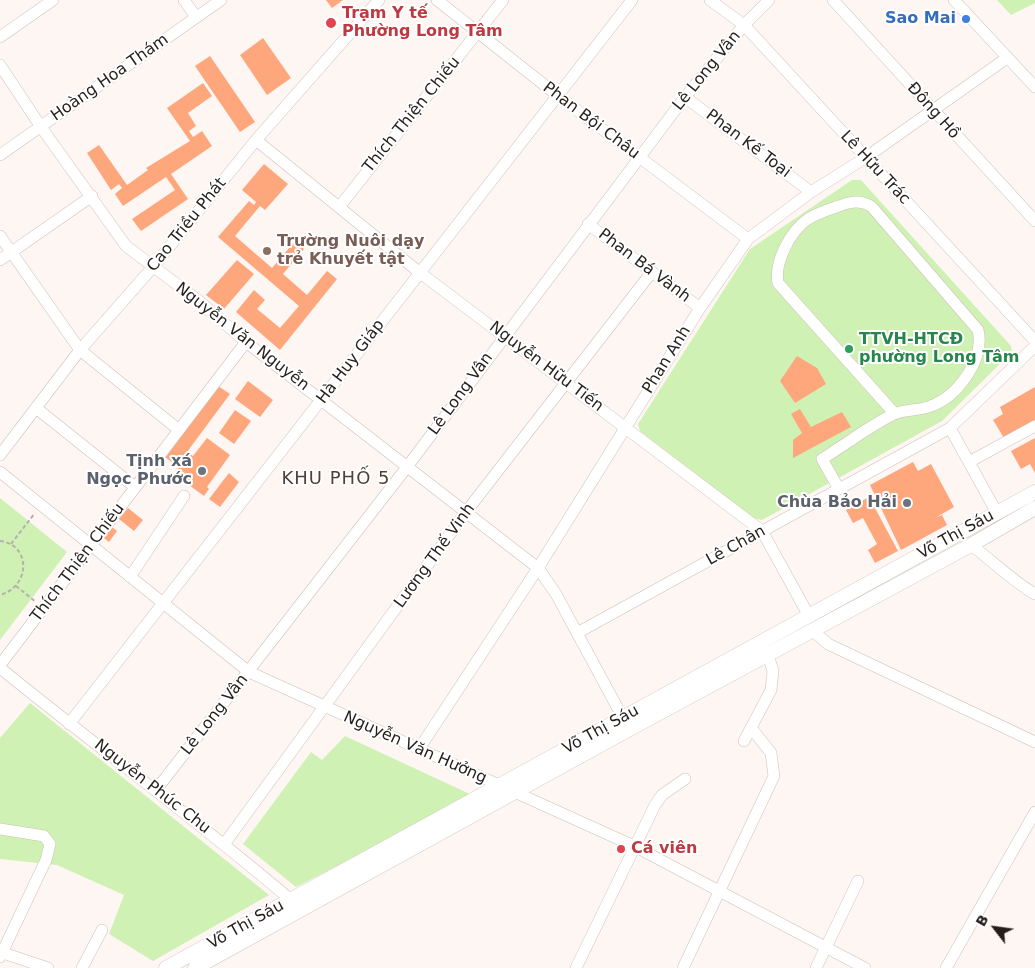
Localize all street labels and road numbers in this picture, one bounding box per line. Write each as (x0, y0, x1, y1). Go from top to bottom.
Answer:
street label: Lê Long Vân (669, 27, 745, 115)
street label: Hoàng Hoa Thám (48, 30, 172, 126)
street label: Thích Thiện Chiếu (359, 53, 465, 177)
street label: Phan Bội Châu (539, 78, 643, 164)
street label: Đông Hồ (903, 79, 963, 143)
street label: Phan Kế Toại (702, 106, 794, 182)
street label: Lê Hữu Trác (836, 127, 914, 209)
street label: Cao Triều Phát (143, 174, 231, 276)
street label: Phan Bá Vành (594, 225, 694, 307)
street label: Nguyễn Văn Nguyễn (171, 279, 313, 395)
street label: Hà Huy Giáp (313, 316, 389, 408)
street label: Nguyễn Hữu Tiến (485, 318, 607, 416)
street label: Phan Anh (639, 323, 695, 397)
street label: Lê Long Vân (425, 349, 497, 439)
street label: Thích Thiện Chiếu (27, 500, 129, 626)
street label: Lương Thế Vinh (391, 500, 479, 612)
street label: Võ Thị Sáu (915, 506, 997, 564)
street label: Lê Chân (703, 522, 769, 570)
street label: Lê Long Vân (178, 671, 252, 759)
street label: Võ Thị Sáu (560, 701, 642, 759)
street label: Nguyễn Văn Hưởng (340, 708, 490, 788)
street label: Nguyễn Phúc Chu (90, 736, 214, 838)
street label: Võ Thị Sáu (205, 896, 287, 954)

